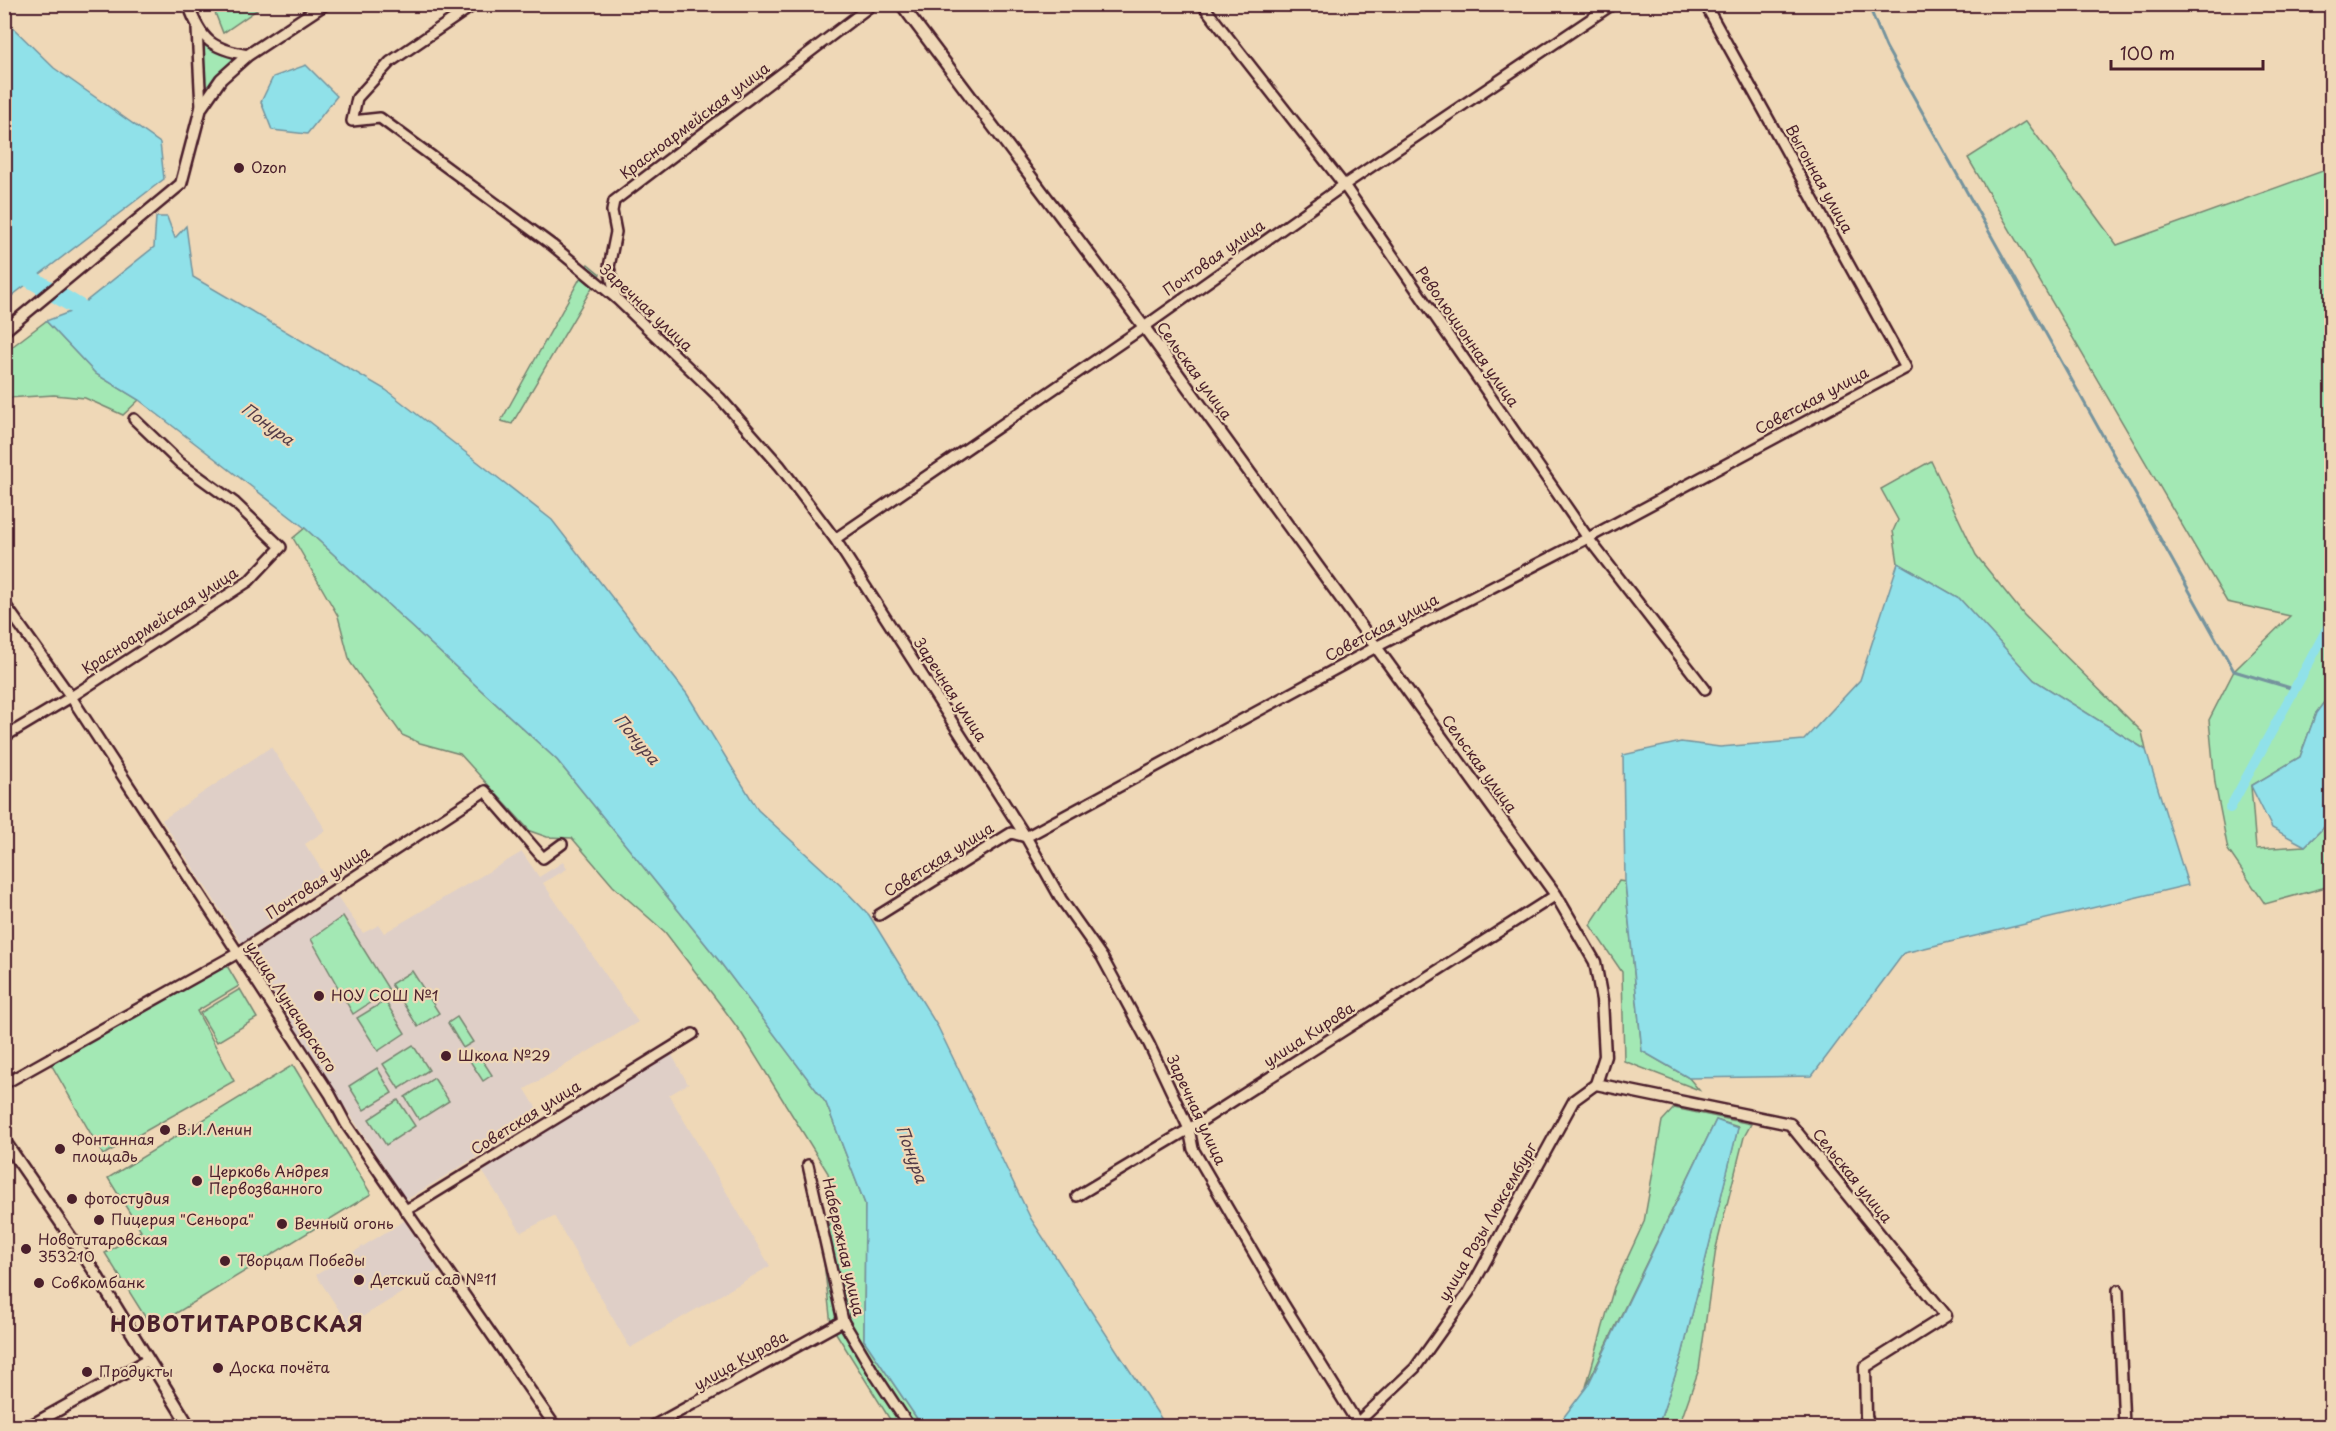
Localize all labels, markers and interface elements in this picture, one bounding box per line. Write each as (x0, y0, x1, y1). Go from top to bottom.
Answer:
scale bar (2111, 33, 2262, 71)
text: 100 m (2120, 39, 2175, 66)
street label: Красноармейская улица (614, 56, 774, 184)
street label: Выгонная улица (1781, 120, 1860, 237)
place label: Ozon (251, 155, 287, 178)
marker: Ozon (232, 161, 246, 175)
street label: Почтовая улица (1157, 213, 1269, 301)
street label: Заречная улица (595, 258, 699, 356)
street label: Революционная улица (1411, 261, 1526, 412)
street label: Сельская улица (1152, 316, 1239, 424)
street label: Советская улица (1750, 360, 1873, 439)
water label: Понура (237, 396, 301, 451)
street label: Красноармейская улица (77, 560, 242, 679)
street label: Советская улица (1320, 587, 1443, 666)
street label: Заречная улица (909, 633, 994, 746)
water label: Понура (609, 708, 667, 770)
street label: Сельская улица (1437, 709, 1524, 817)
street label: Советская улица (879, 815, 998, 902)
street label: Почтовая улица (261, 839, 374, 924)
street label: улица Луначарского (241, 936, 343, 1076)
place label: НОУ СОШ №1 (331, 983, 439, 1006)
marker: НОУ СОШ №1 (312, 989, 326, 1003)
street label: улица Кирова (1258, 995, 1359, 1072)
place label: Школа №29 (458, 1043, 550, 1066)
marker: Школа №29 (439, 1049, 453, 1063)
street label: Заречная улица (1162, 1050, 1233, 1169)
street label: Советская улица (466, 1073, 585, 1160)
place label: В.И.Ленин (177, 1117, 252, 1140)
water label: Понура (891, 1121, 935, 1187)
marker: В.И.Ленин (158, 1123, 172, 1137)
street label: Сельская улица (1808, 1123, 1899, 1228)
place label: Фонтанная площадь (72, 1127, 155, 1167)
street label: улица Розы Люксембург (1432, 1137, 1542, 1305)
marker: Фонтанная площадь (53, 1142, 67, 1156)
place label: Церковь Андрея Первозванного (209, 1159, 329, 1199)
marker: Церковь Андрея Первозванного (190, 1174, 204, 1188)
street label: Набережная улица (817, 1175, 872, 1319)
place label: фотостудия (84, 1186, 170, 1209)
marker: фотостудия (65, 1192, 79, 1206)
place label: Пицерия "Сеньора" (111, 1207, 254, 1230)
place label: Вечный огонь (294, 1211, 394, 1234)
marker: Пицерия "Сеньора" (92, 1213, 106, 1227)
marker: Вечный огонь (275, 1217, 289, 1231)
place label: Новотитаровская 353210 (38, 1227, 168, 1267)
marker: Новотитаровская 353210 (19, 1242, 33, 1256)
place label: Творцам Победы (237, 1248, 365, 1271)
marker: Творцам Победы (218, 1254, 232, 1268)
place label: Детский сад №11 (370, 1267, 496, 1290)
place label: Совкомбанк (51, 1270, 145, 1293)
marker: Детский сад №11 (352, 1273, 366, 1287)
marker: Совкомбанк (32, 1276, 46, 1290)
district label: НОВОТИТАРОВСКАЯ (110, 1307, 364, 1339)
street label: улица Кирова (689, 1324, 792, 1395)
place label: Доска почёта (229, 1355, 331, 1378)
place label: Продукты (99, 1359, 173, 1382)
marker: Доска почёта (211, 1361, 225, 1375)
marker: Продукты (80, 1365, 94, 1379)

